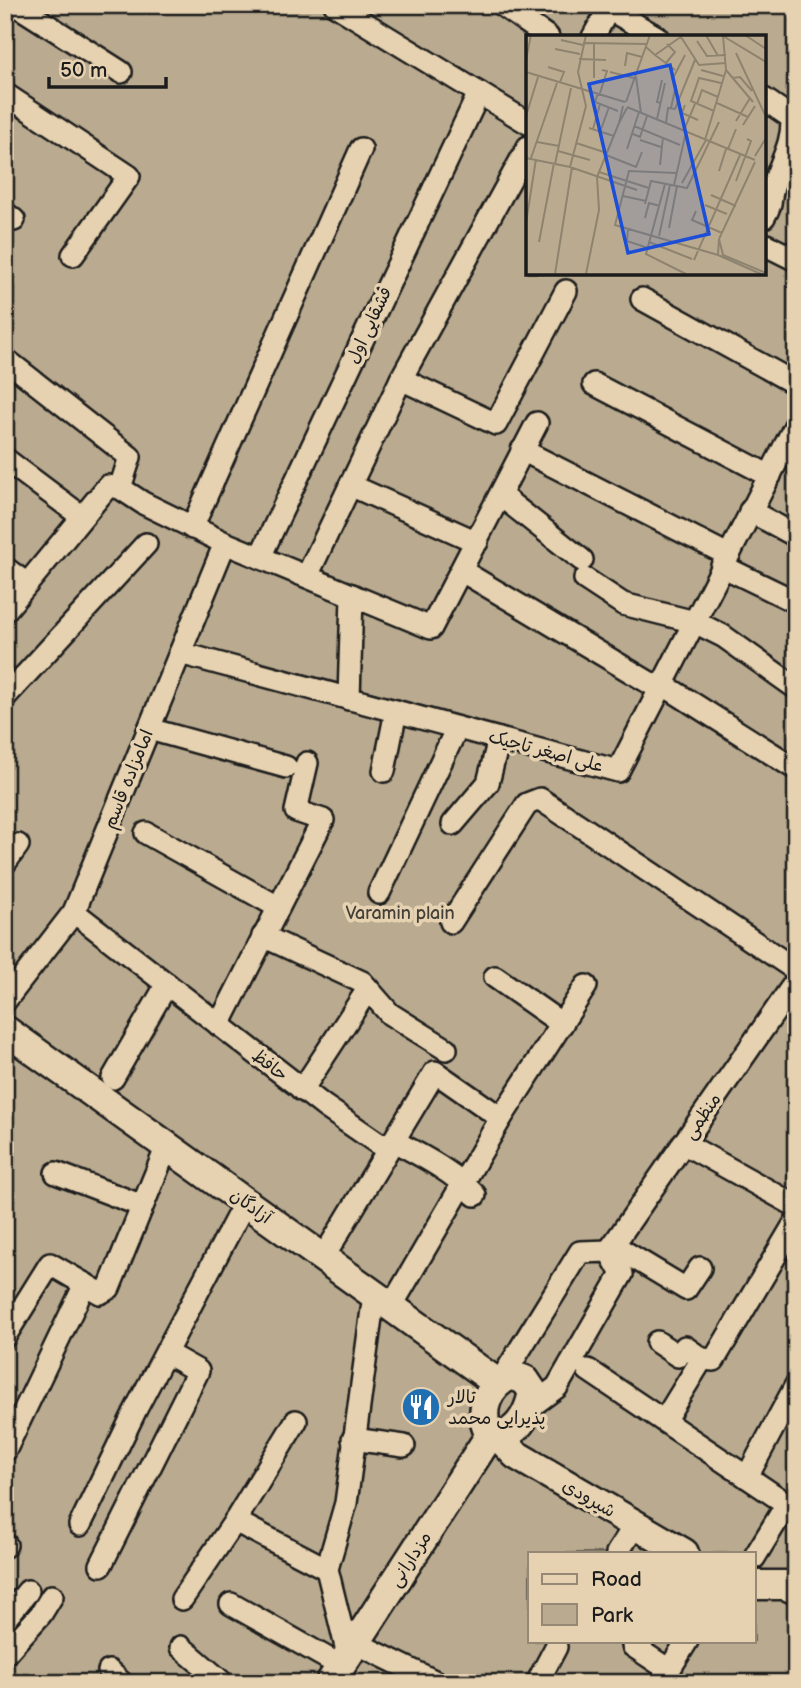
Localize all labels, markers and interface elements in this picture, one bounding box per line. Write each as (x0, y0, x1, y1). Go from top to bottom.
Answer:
inset map (526, 35, 766, 275)
scale bar (49, 46, 166, 90)
text: 50 m (60, 58, 107, 83)
street label: قشقایی اول (343, 283, 396, 367)
street label: امامزاده قاسم (99, 726, 161, 833)
street label: علی اصغر تاجیک (486, 726, 606, 777)
park label: Varamin plain (345, 903, 455, 924)
street label: حافظ (248, 1045, 292, 1086)
street label: منظمی (679, 1089, 726, 1143)
street label: آزادگان (226, 1184, 277, 1229)
restaurant icon: تالار پذیرایی محمد (400, 1386, 442, 1428)
place label: تالار پذیرایی محمد (446, 1387, 546, 1430)
street label: شیرودی (558, 1475, 619, 1522)
street label: مزدارانی (385, 1528, 436, 1591)
legend (528, 1552, 756, 1642)
text: Road (591, 1567, 642, 1592)
text: Park (591, 1603, 634, 1628)

